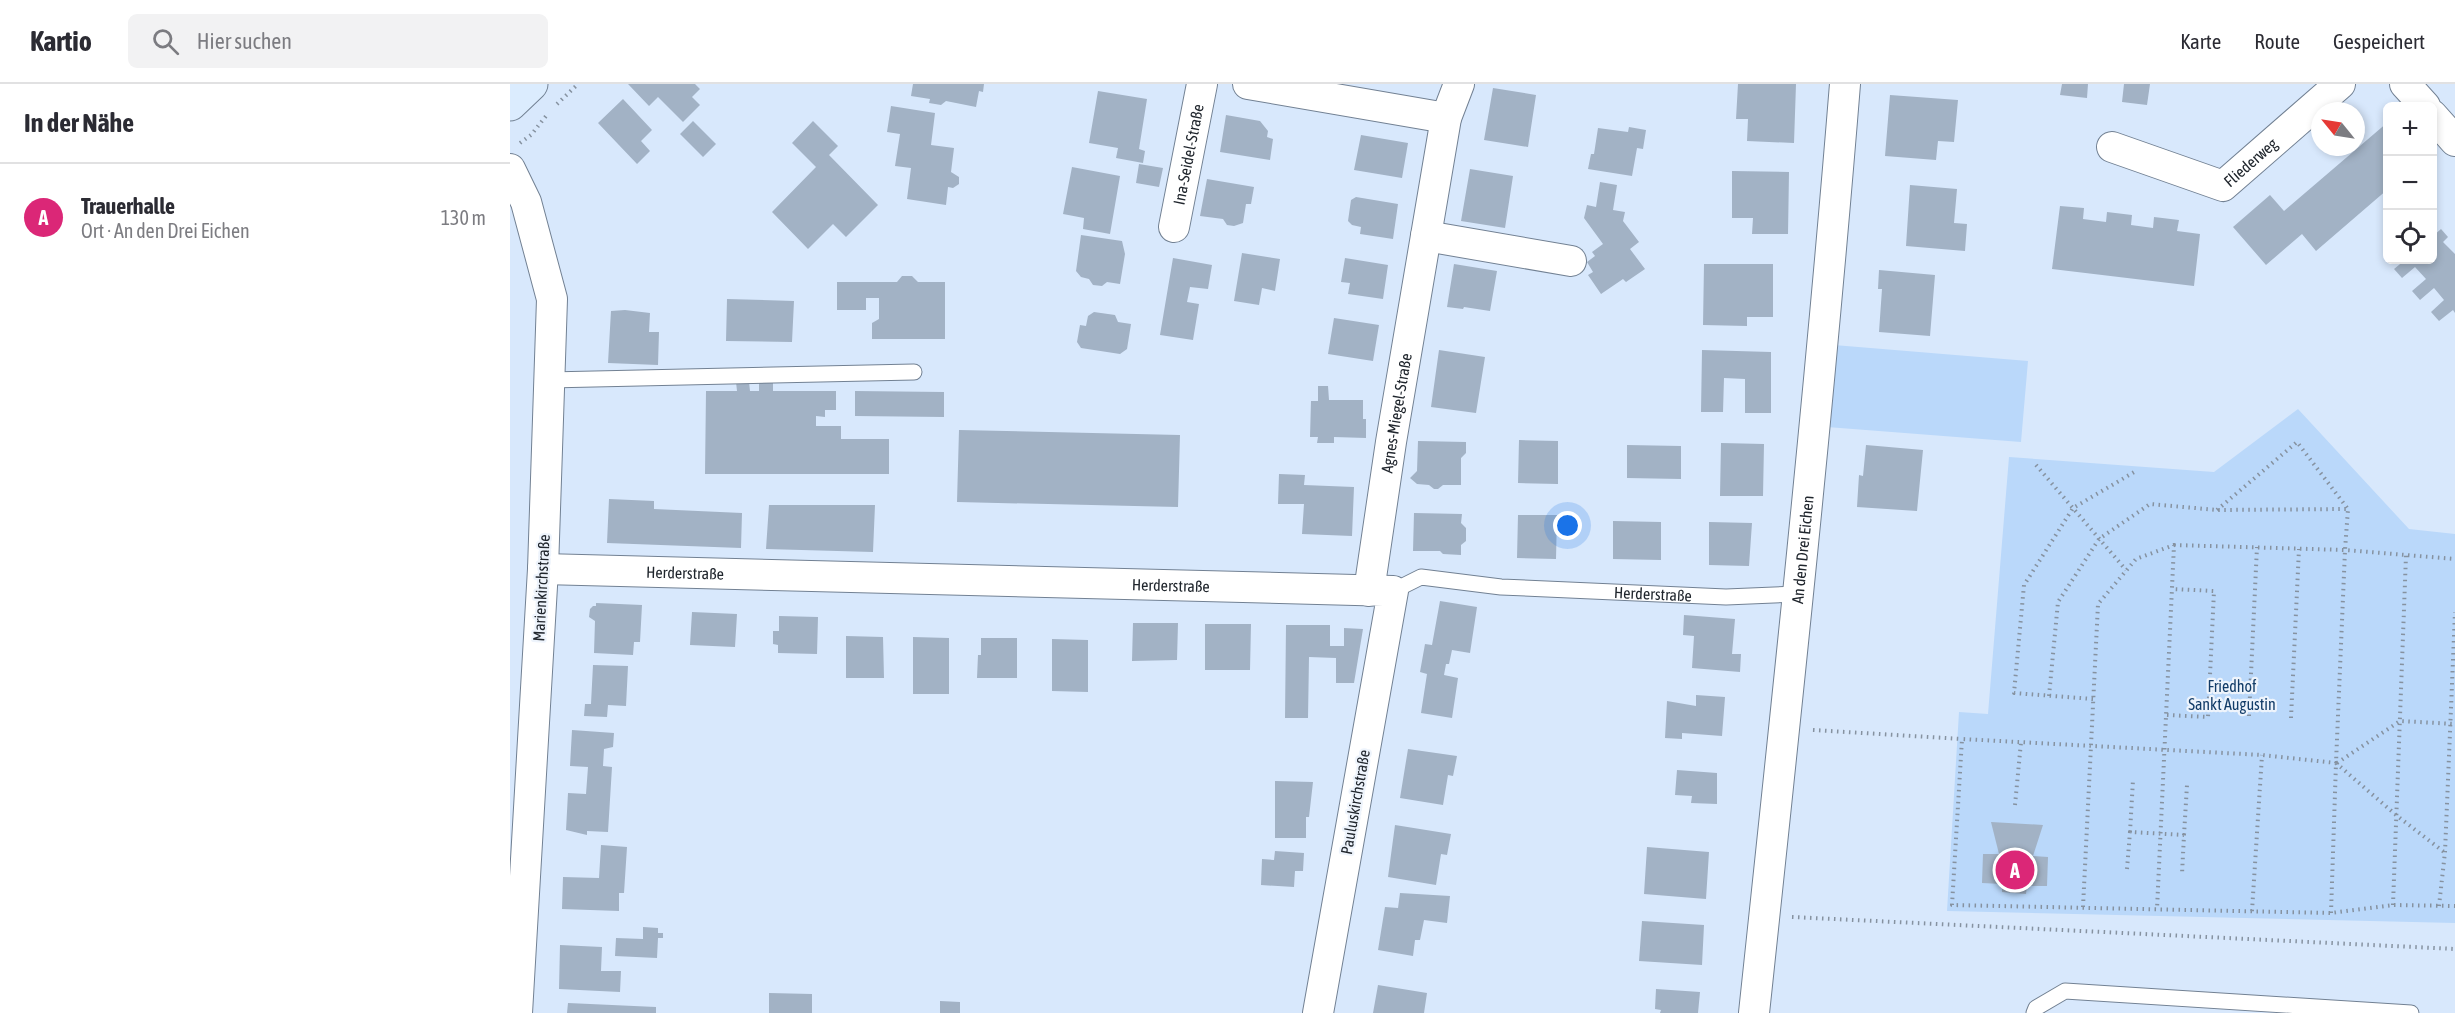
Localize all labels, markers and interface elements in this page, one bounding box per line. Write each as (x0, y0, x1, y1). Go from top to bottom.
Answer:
search box (128, 14, 548, 68)
text: Kartio (30, 25, 92, 57)
icon: search (149, 25, 182, 58)
text: Hier suchen (197, 28, 292, 54)
text: Karte (2180, 29, 2221, 53)
text: Route (2254, 29, 2300, 53)
text: Gespeichert (2333, 29, 2425, 53)
north arrow (2311, 102, 2365, 156)
map controls (2383, 102, 2437, 264)
button: + (2383, 102, 2437, 156)
street label: Ina-Seidel-Straße (1170, 103, 1207, 206)
text: In der Nähe (24, 108, 134, 138)
street label: Fliederweg (2220, 134, 2281, 190)
button: − (2383, 156, 2437, 210)
text: Trauerhalle (81, 193, 175, 219)
text: A (39, 206, 48, 229)
text: 130 m (441, 206, 486, 229)
button: locate (2383, 210, 2437, 264)
text: Ort · An den Drei Eichen (81, 219, 250, 242)
street label: Agnes-Miegel-Straße (1378, 352, 1415, 474)
street label: An den Drei Eichen (1788, 495, 1817, 605)
your location (1553, 511, 1582, 540)
street label: Marienkirchstraße (529, 534, 553, 642)
street label: Herderstraße (646, 563, 724, 583)
street label: Herderstraße (1132, 575, 1210, 595)
street label: Herderstraße (1614, 583, 1692, 604)
park label: Friedhof Sankt Augustin (2188, 677, 2276, 714)
street label: Pauluskirchstraße (1337, 748, 1373, 856)
pin: A (1996, 848, 2034, 892)

